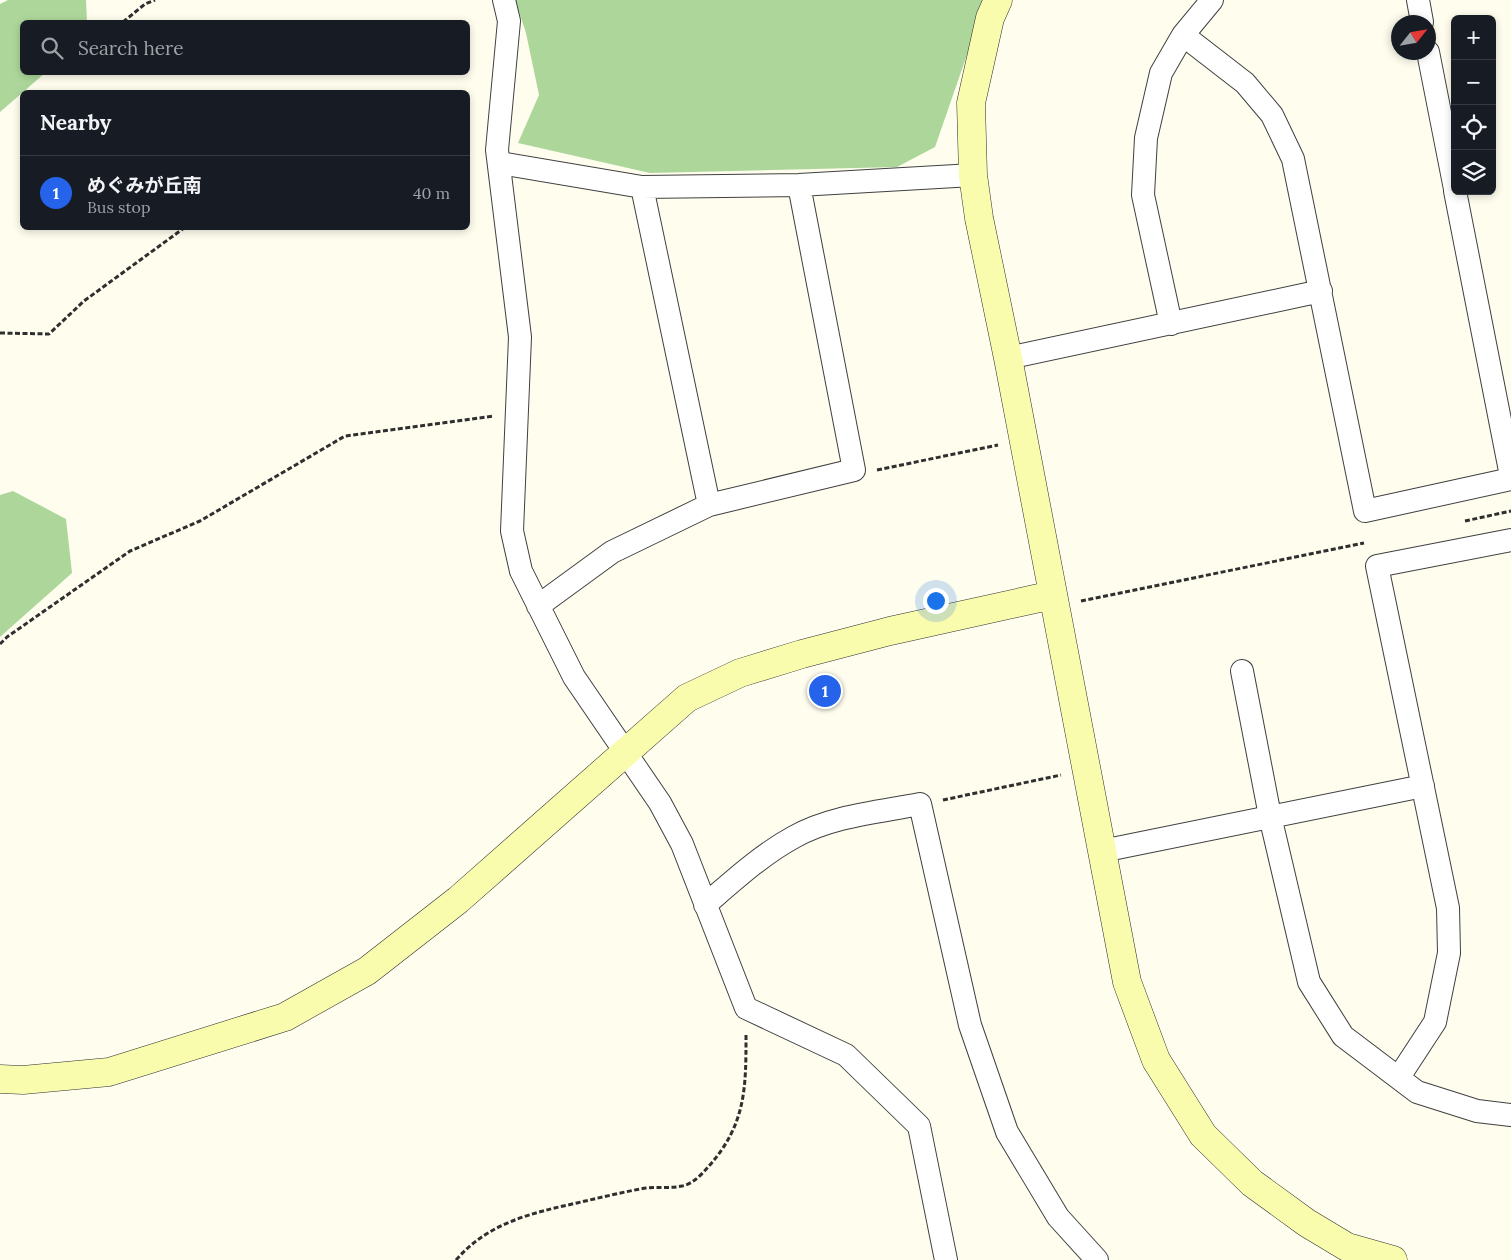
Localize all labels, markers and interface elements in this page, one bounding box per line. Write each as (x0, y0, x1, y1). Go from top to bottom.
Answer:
north arrow (1391, 15, 1436, 60)
map controls (1451, 15, 1496, 195)
button: + (1451, 15, 1496, 60)
search box (20, 20, 470, 75)
icon: search (38, 34, 66, 62)
text: Search here (78, 36, 184, 60)
button: − (1451, 60, 1496, 105)
button: locate (1451, 105, 1496, 150)
text: Nearby (40, 109, 111, 136)
button: layers (1451, 150, 1496, 195)
text: めぐみが丘南 (87, 173, 202, 197)
text: 1 (53, 183, 59, 203)
text: 40 m (413, 183, 450, 203)
text: Bus stop (87, 197, 151, 217)
your location (923, 588, 949, 614)
pin: 1 (809, 672, 841, 710)

